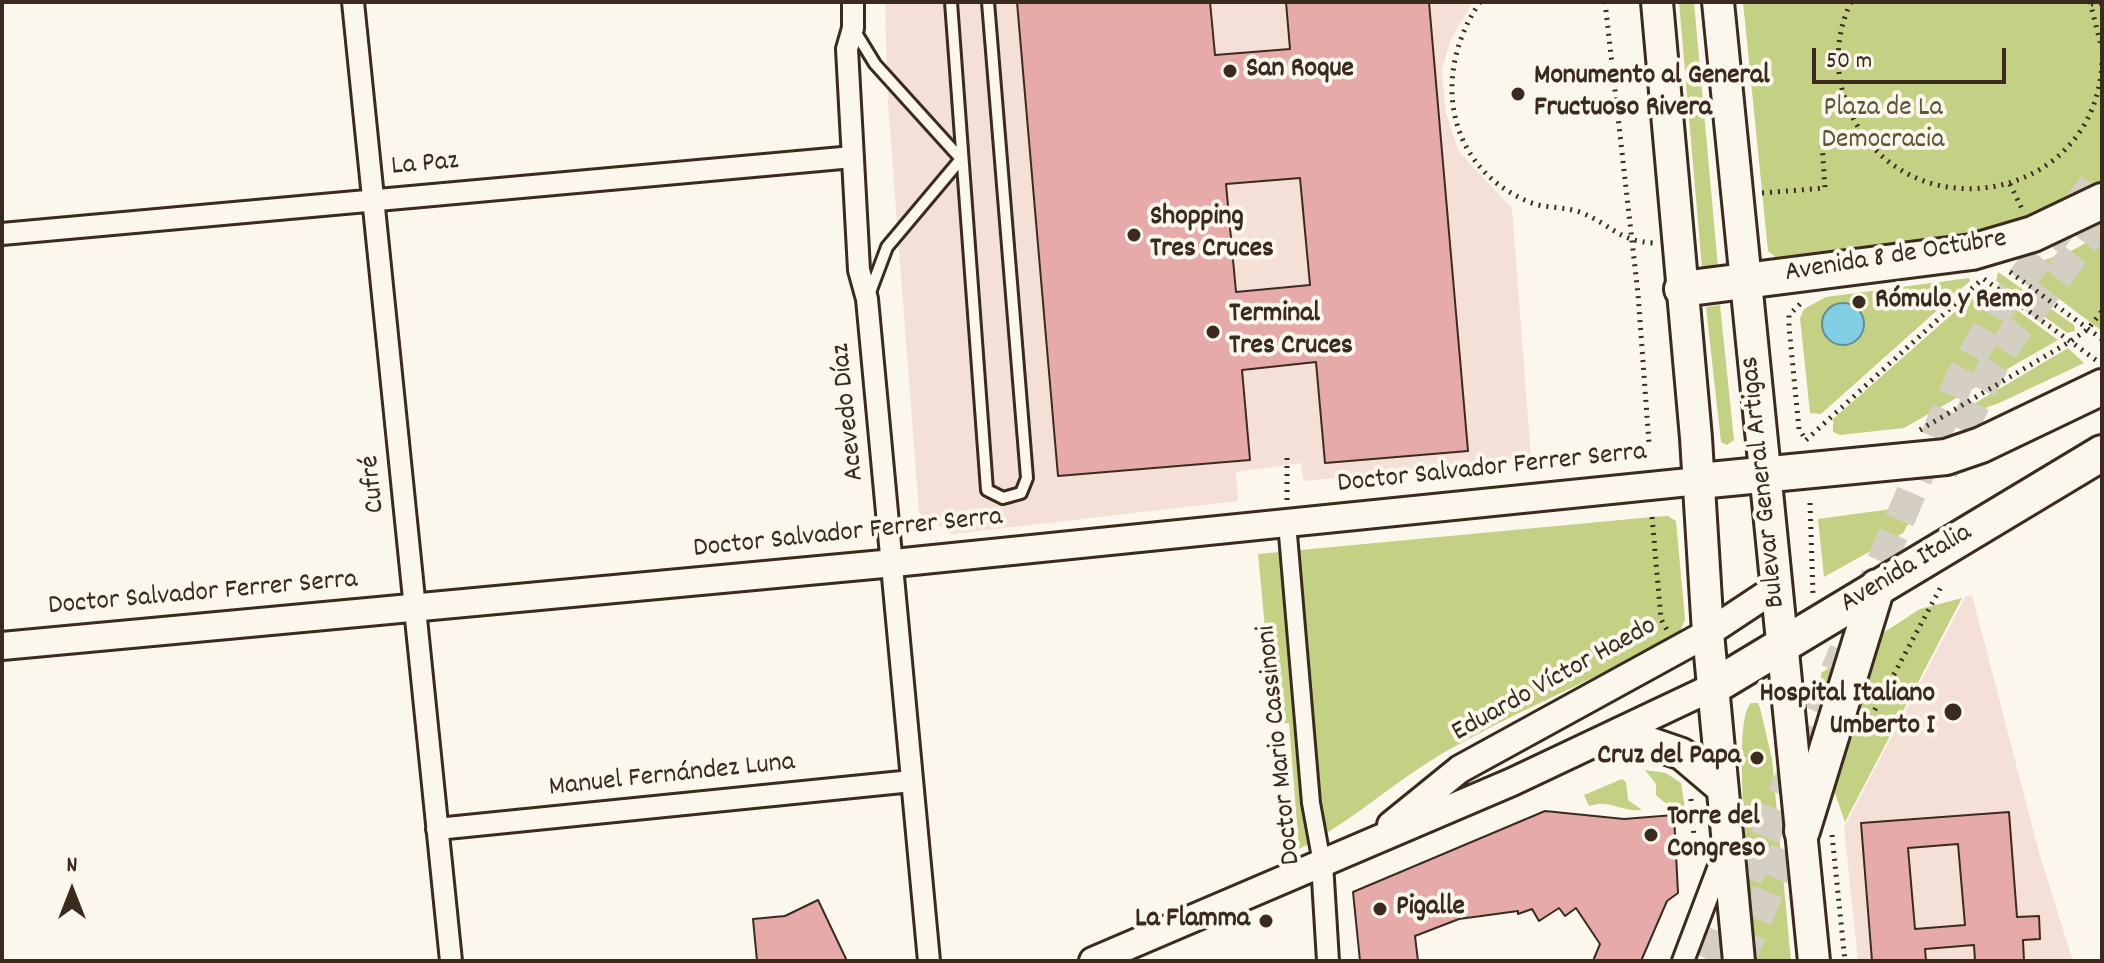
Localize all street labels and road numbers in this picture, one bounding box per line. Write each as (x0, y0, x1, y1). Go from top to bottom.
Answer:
street label: La Paz (390, 146, 460, 186)
street label: Avenida 8 de Octubre (1783, 224, 2009, 292)
street label: Acevedo Díaz (826, 342, 874, 482)
street label: Bulevar General Artigas (1735, 355, 1795, 609)
street label: Doctor Salvador Ferrer Serra (1336, 437, 1648, 503)
street label: Cufré (355, 453, 395, 515)
street label: Doctor Salvador Ferrer Serra (692, 502, 1004, 568)
street label: Avenida Italia (1835, 518, 1979, 622)
street label: Doctor Salvador Ferrer Serra (47, 565, 359, 625)
street label: Eduardo Víctor Haedo (1447, 611, 1663, 751)
street label: Doctor Mario Cassinoni (1252, 624, 1310, 866)
street label: Manuel Fernández Luna (547, 747, 797, 807)

